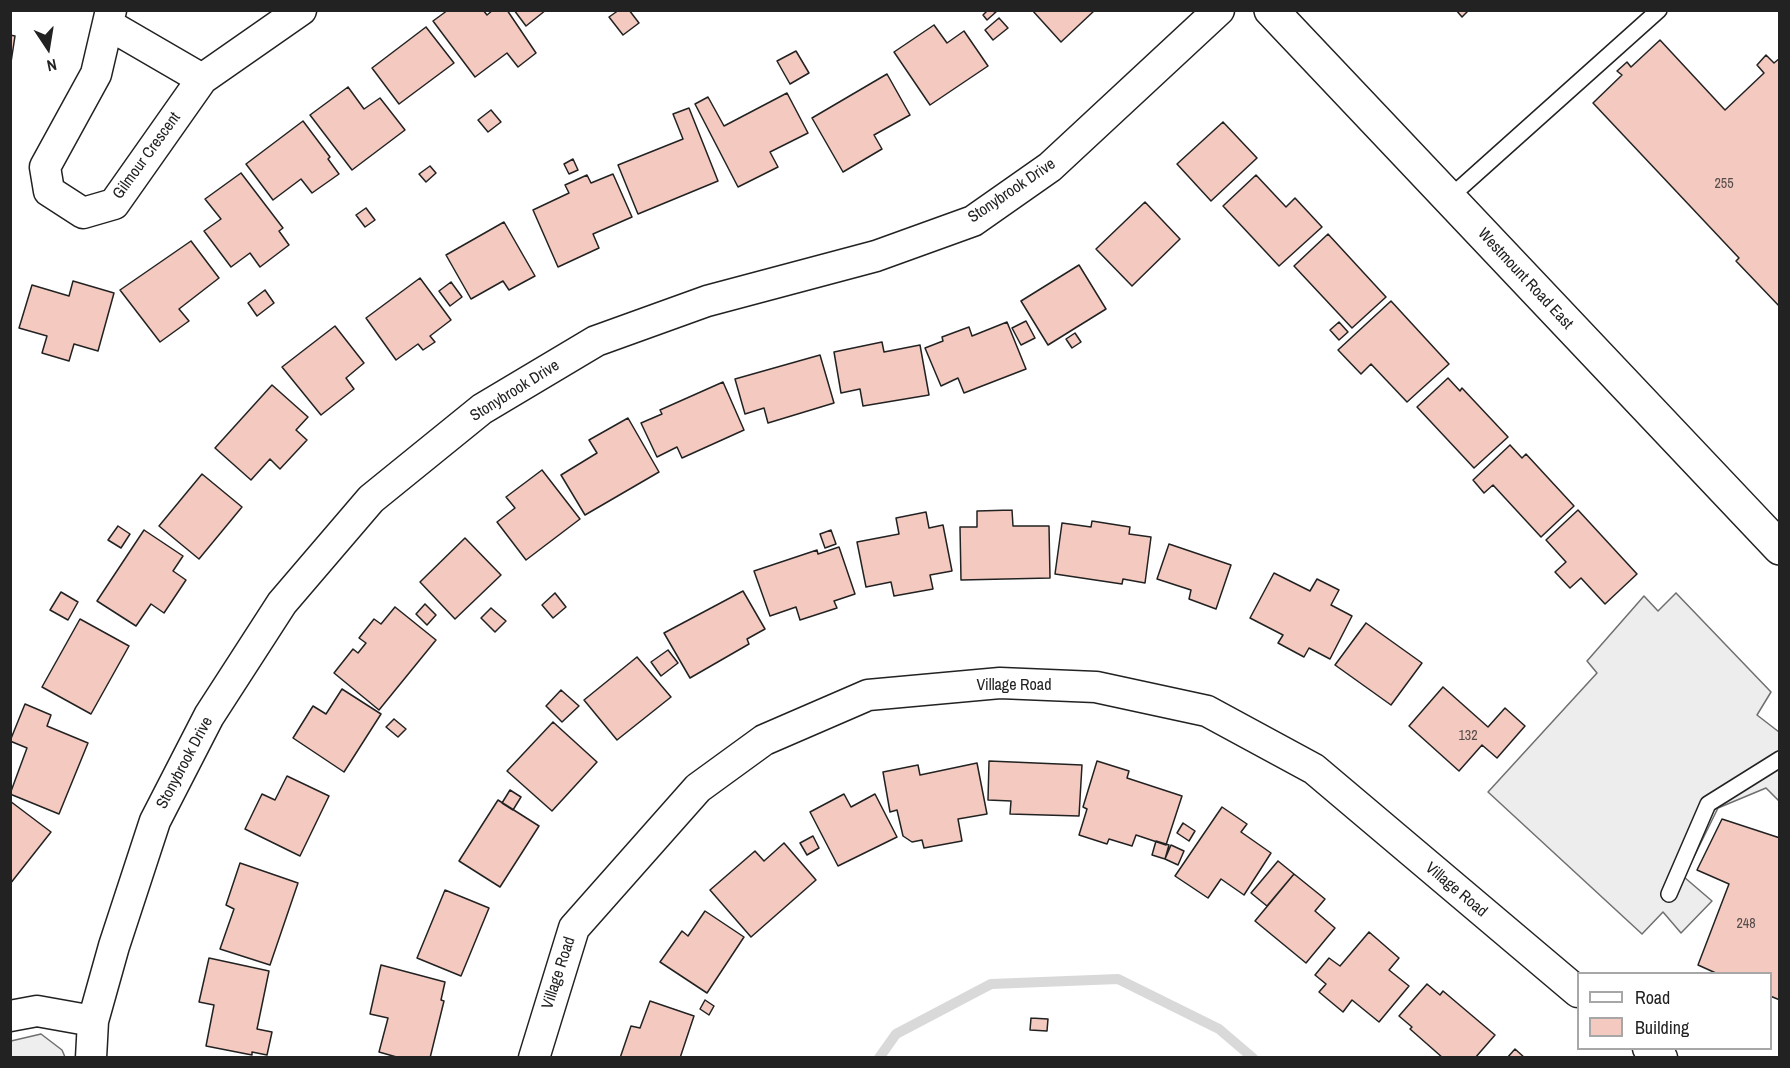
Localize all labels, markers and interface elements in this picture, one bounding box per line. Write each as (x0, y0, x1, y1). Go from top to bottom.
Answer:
north arrow (18, 18, 78, 78)
text: N (45, 54, 59, 77)
street label: Gilmour Crescent (109, 109, 185, 203)
street label: Stonybrook Drive (965, 155, 1059, 227)
house number: 255 (1714, 176, 1734, 192)
street label: Westmount Road East (1473, 225, 1577, 333)
street label: Stonybrook Drive (467, 356, 563, 426)
street label: Village Road (977, 676, 1051, 696)
street label: Stonybrook Drive (153, 714, 217, 812)
house number: 132 (1458, 728, 1478, 744)
street label: Village Road (1421, 859, 1491, 921)
house number: 248 (1736, 916, 1756, 932)
street label: Village Road (538, 934, 580, 1012)
legend (1577, 972, 1772, 1050)
text: Road (1635, 985, 1670, 1010)
text: Building (1635, 1015, 1689, 1040)

